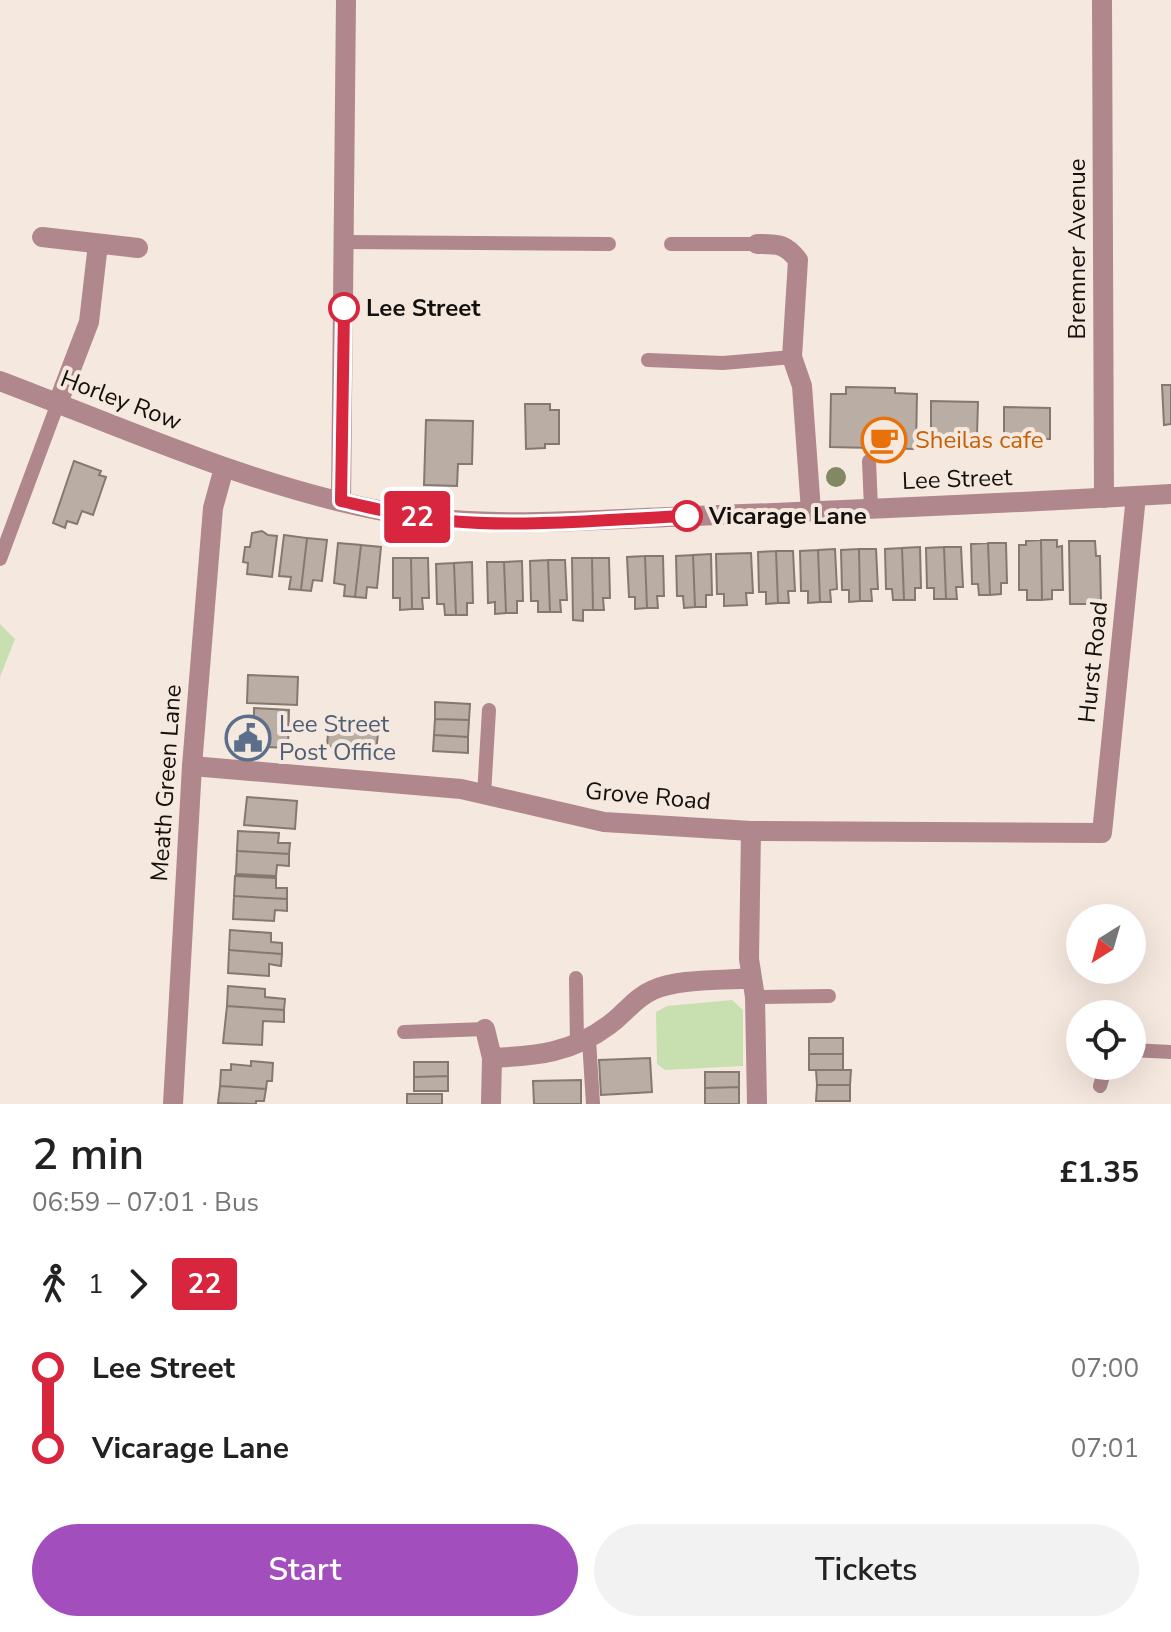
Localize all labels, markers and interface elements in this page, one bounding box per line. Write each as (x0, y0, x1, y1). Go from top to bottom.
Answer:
street label: Bremner Avenue (1061, 159, 1093, 339)
place label: Lee Street (366, 292, 481, 324)
marker: Lee Street (329, 293, 359, 323)
street label: Horley Row (56, 362, 186, 438)
cafe icon: Sheilas cafe (860, 416, 908, 464)
place label: Sheilas cafe (915, 424, 1043, 456)
street label: Lee Street (901, 461, 1013, 497)
line badge: 22 (381, 491, 453, 543)
text: 22 (400, 498, 434, 536)
place label: Vicarage Lane (708, 500, 867, 532)
marker: Vicarage Lane (672, 501, 702, 531)
street label: Hurst Road (1071, 600, 1115, 724)
street label: Meath Green Lane (143, 683, 189, 883)
place label: Lee Street Post Office (279, 708, 396, 768)
public building icon: Lee Street Post Office (224, 714, 272, 762)
street label: Grove Road (584, 775, 712, 817)
north arrow (1066, 904, 1146, 984)
map controls (1066, 904, 1146, 1080)
button: locate (1066, 1000, 1146, 1080)
text: 2 min (32, 1125, 144, 1185)
text: £1.35 (1060, 1152, 1139, 1193)
text: 06:59 – 07:01 · Bus (32, 1185, 259, 1220)
icon: walk (32, 1262, 76, 1306)
icon: forward (116, 1262, 160, 1306)
text: 22 (188, 1265, 221, 1303)
text: 1 (88, 1267, 104, 1302)
text: Lee Street (92, 1348, 235, 1389)
text: 07:00 (1071, 1351, 1139, 1386)
text: Vicarage Lane (92, 1428, 289, 1469)
text: 07:01 (1071, 1431, 1139, 1466)
button: Start (32, 1524, 578, 1616)
button: Tickets (594, 1524, 1139, 1616)

